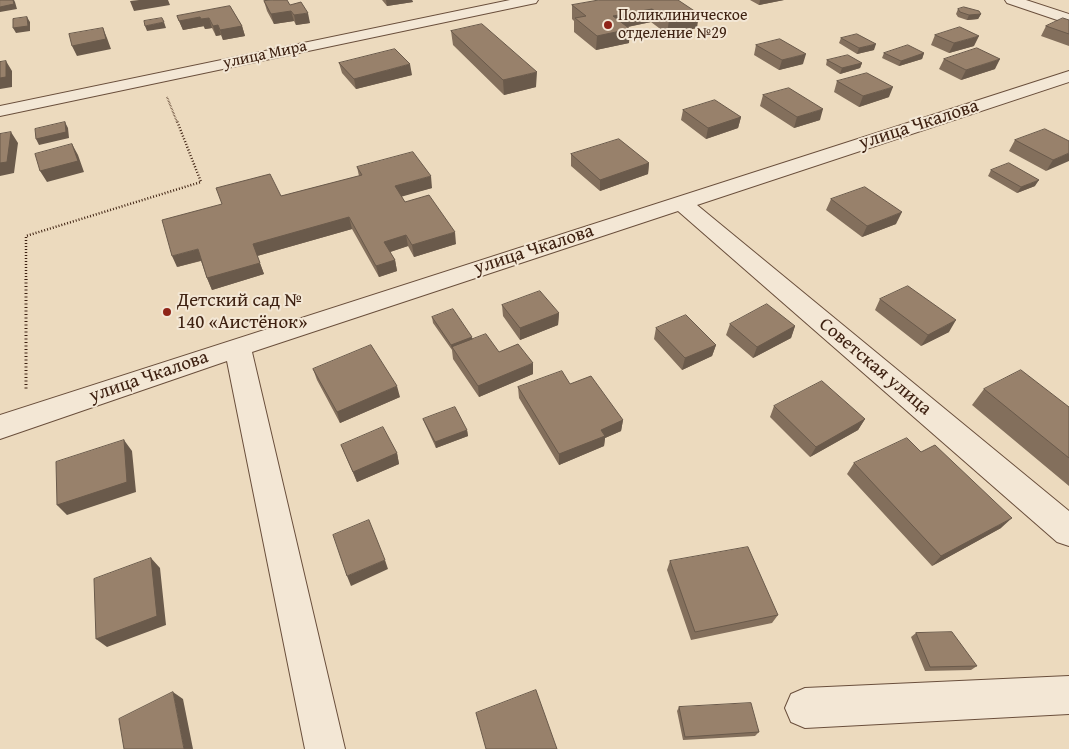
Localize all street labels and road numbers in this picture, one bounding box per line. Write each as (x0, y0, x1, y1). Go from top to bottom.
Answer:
street label: улица Мира (221, 37, 309, 73)
street label: улица Чкалова (856, 95, 982, 155)
street label: улица Чкалова (471, 220, 597, 280)
street label: Советская улица (814, 313, 936, 421)
street label: улица Чкалова (86, 346, 212, 408)

